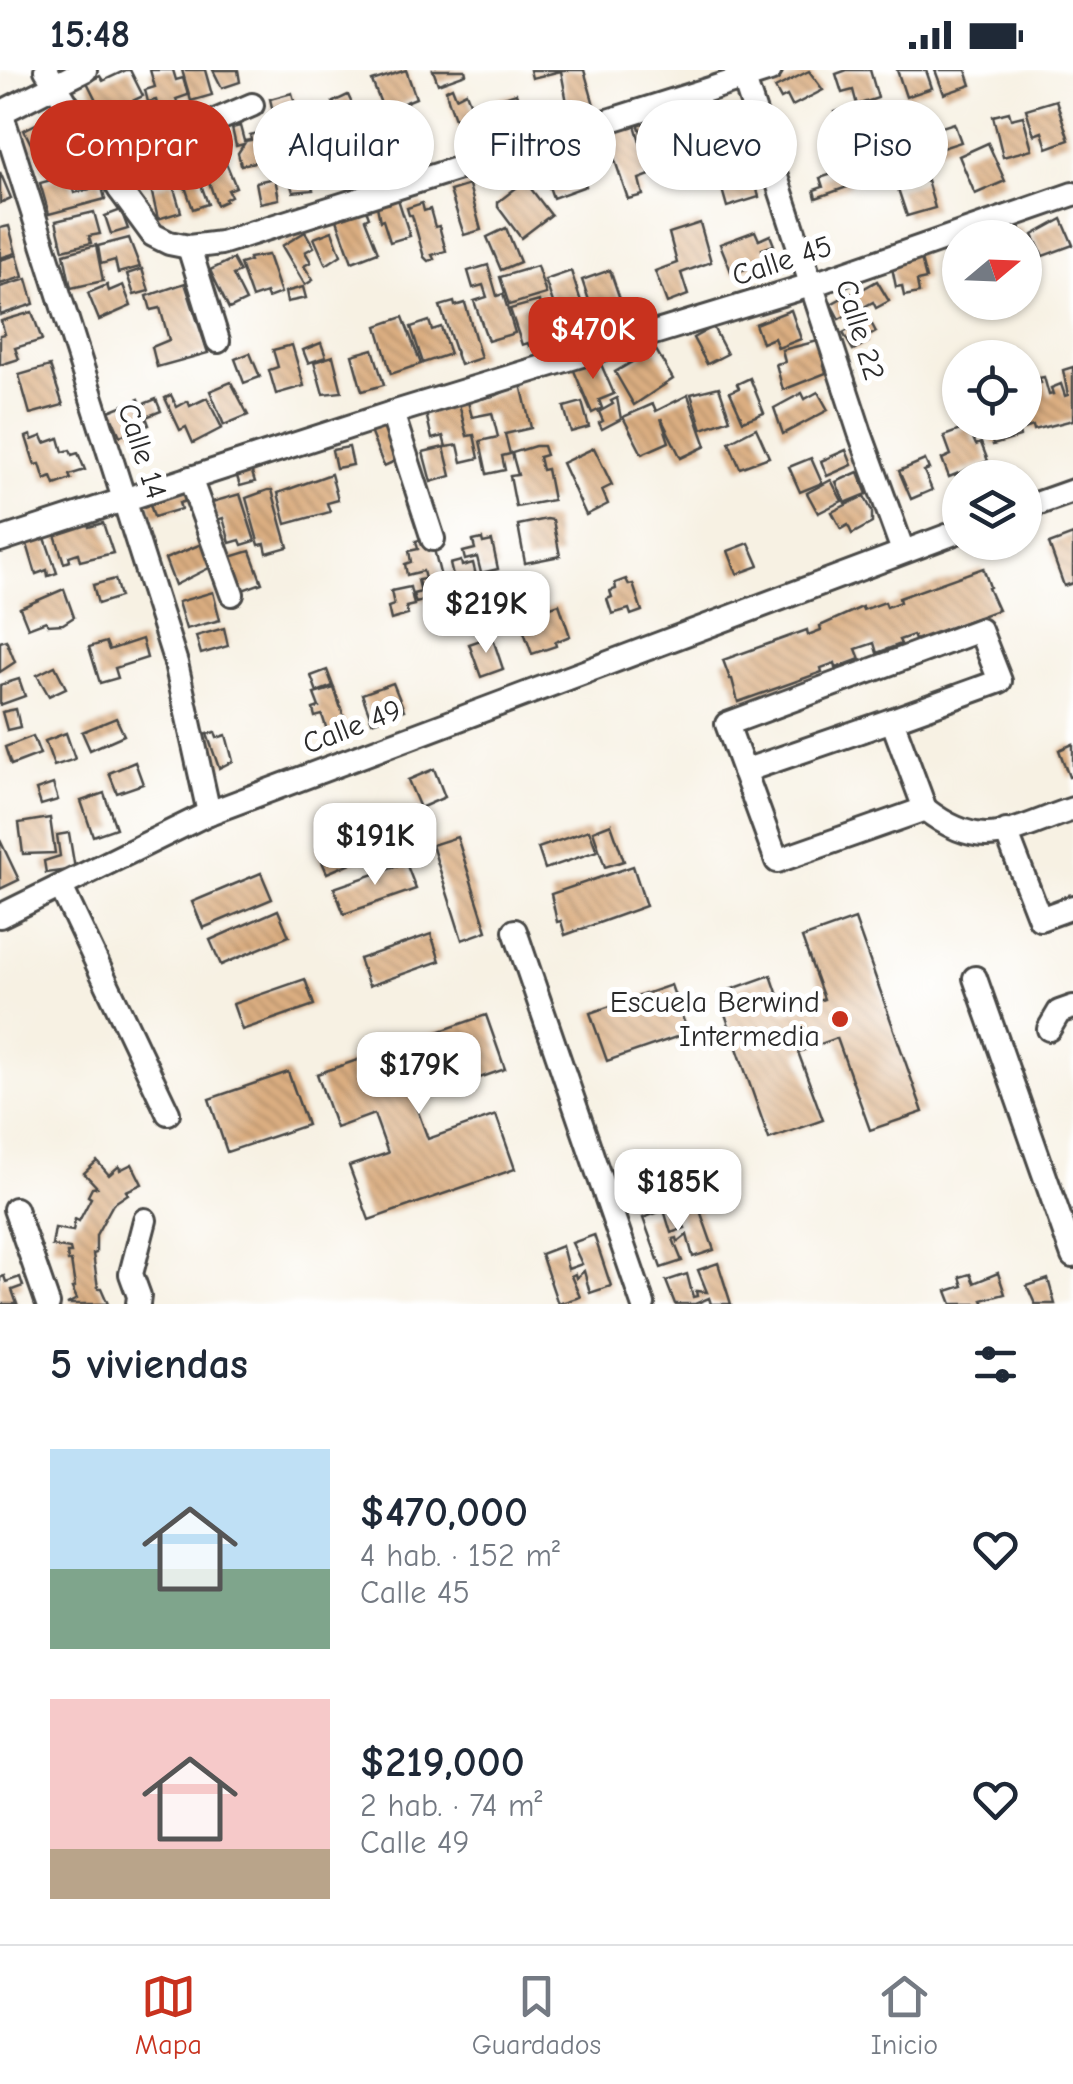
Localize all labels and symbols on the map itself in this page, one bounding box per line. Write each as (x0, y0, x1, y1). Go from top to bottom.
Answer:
north arrow (942, 220, 1042, 320)
street label: Calle 45 (728, 228, 836, 294)
street label: Calle 22 (828, 275, 892, 385)
pin: $470K (523, 297, 663, 382)
street label: Calle 14 (110, 399, 174, 503)
pin: $219K (416, 571, 556, 656)
street label: Calle 49 (298, 692, 406, 762)
pin: $191K (305, 803, 445, 888)
place label: Escuela Berwind Intermedia (610, 985, 820, 1054)
marker: Escuela Berwind Intermedia (829, 1008, 851, 1030)
pin: $179K (349, 1032, 489, 1117)
pin: $185K (608, 1149, 748, 1234)

